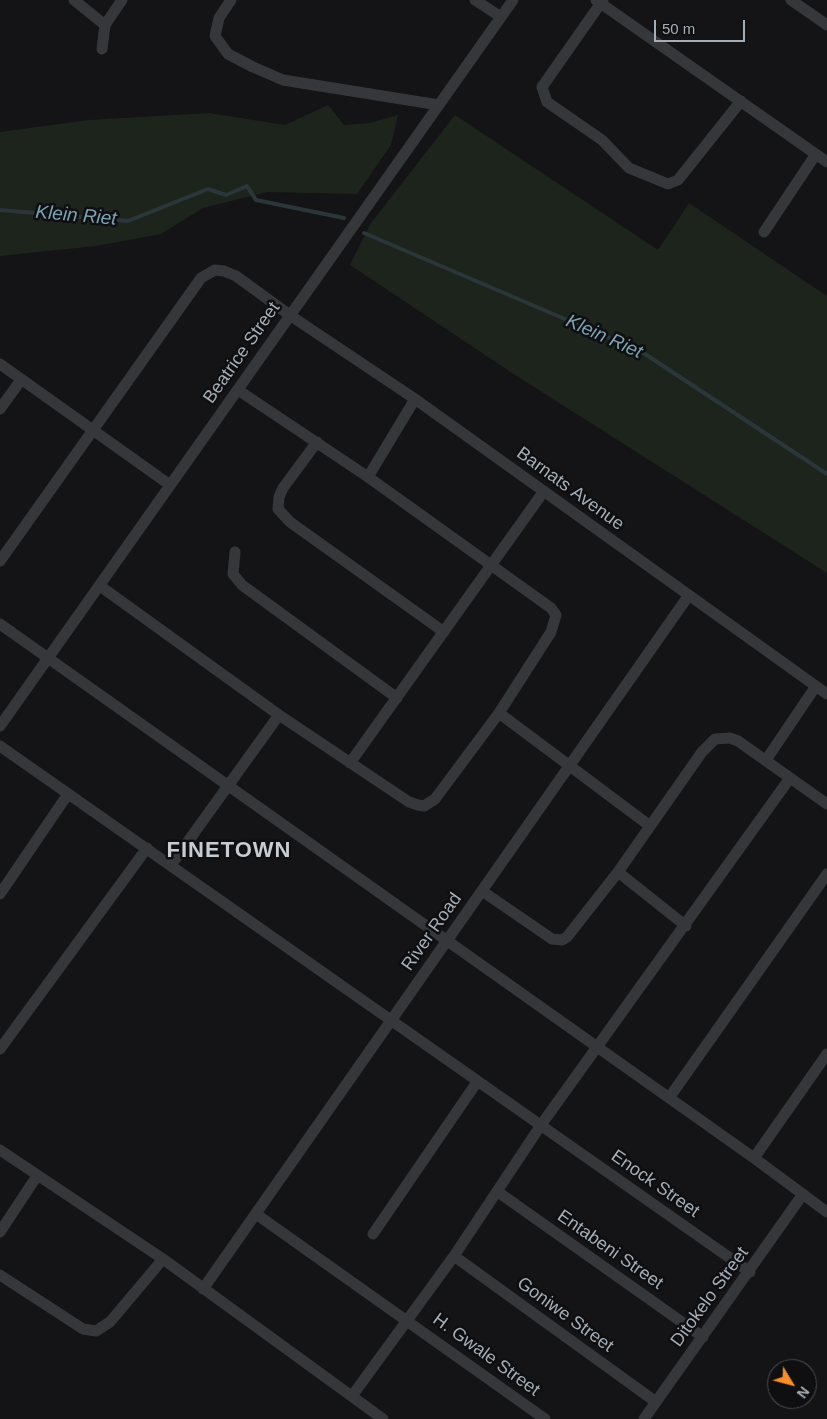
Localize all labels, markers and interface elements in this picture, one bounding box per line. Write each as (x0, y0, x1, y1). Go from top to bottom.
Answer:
scale bar (657, 10, 748, 42)
text: 50 m (662, 20, 695, 37)
water label: Klein Riet (35, 201, 117, 231)
street label: Beatrice Street (199, 298, 285, 408)
water label: Klein Riet (562, 310, 646, 364)
street label: Barnats Avenue (512, 443, 628, 535)
district label: FINETOWN (166, 838, 292, 864)
street label: River Road (397, 889, 467, 975)
street label: Enock Street (607, 1146, 703, 1222)
street label: Entabeni Street (553, 1206, 667, 1294)
street label: Ditokelo Street (667, 1243, 753, 1351)
street label: Goniwe Street (513, 1273, 617, 1357)
street label: H. Gwale Street (428, 1309, 544, 1401)
north arrow (767, 1359, 817, 1409)
text: N (794, 1384, 813, 1401)

